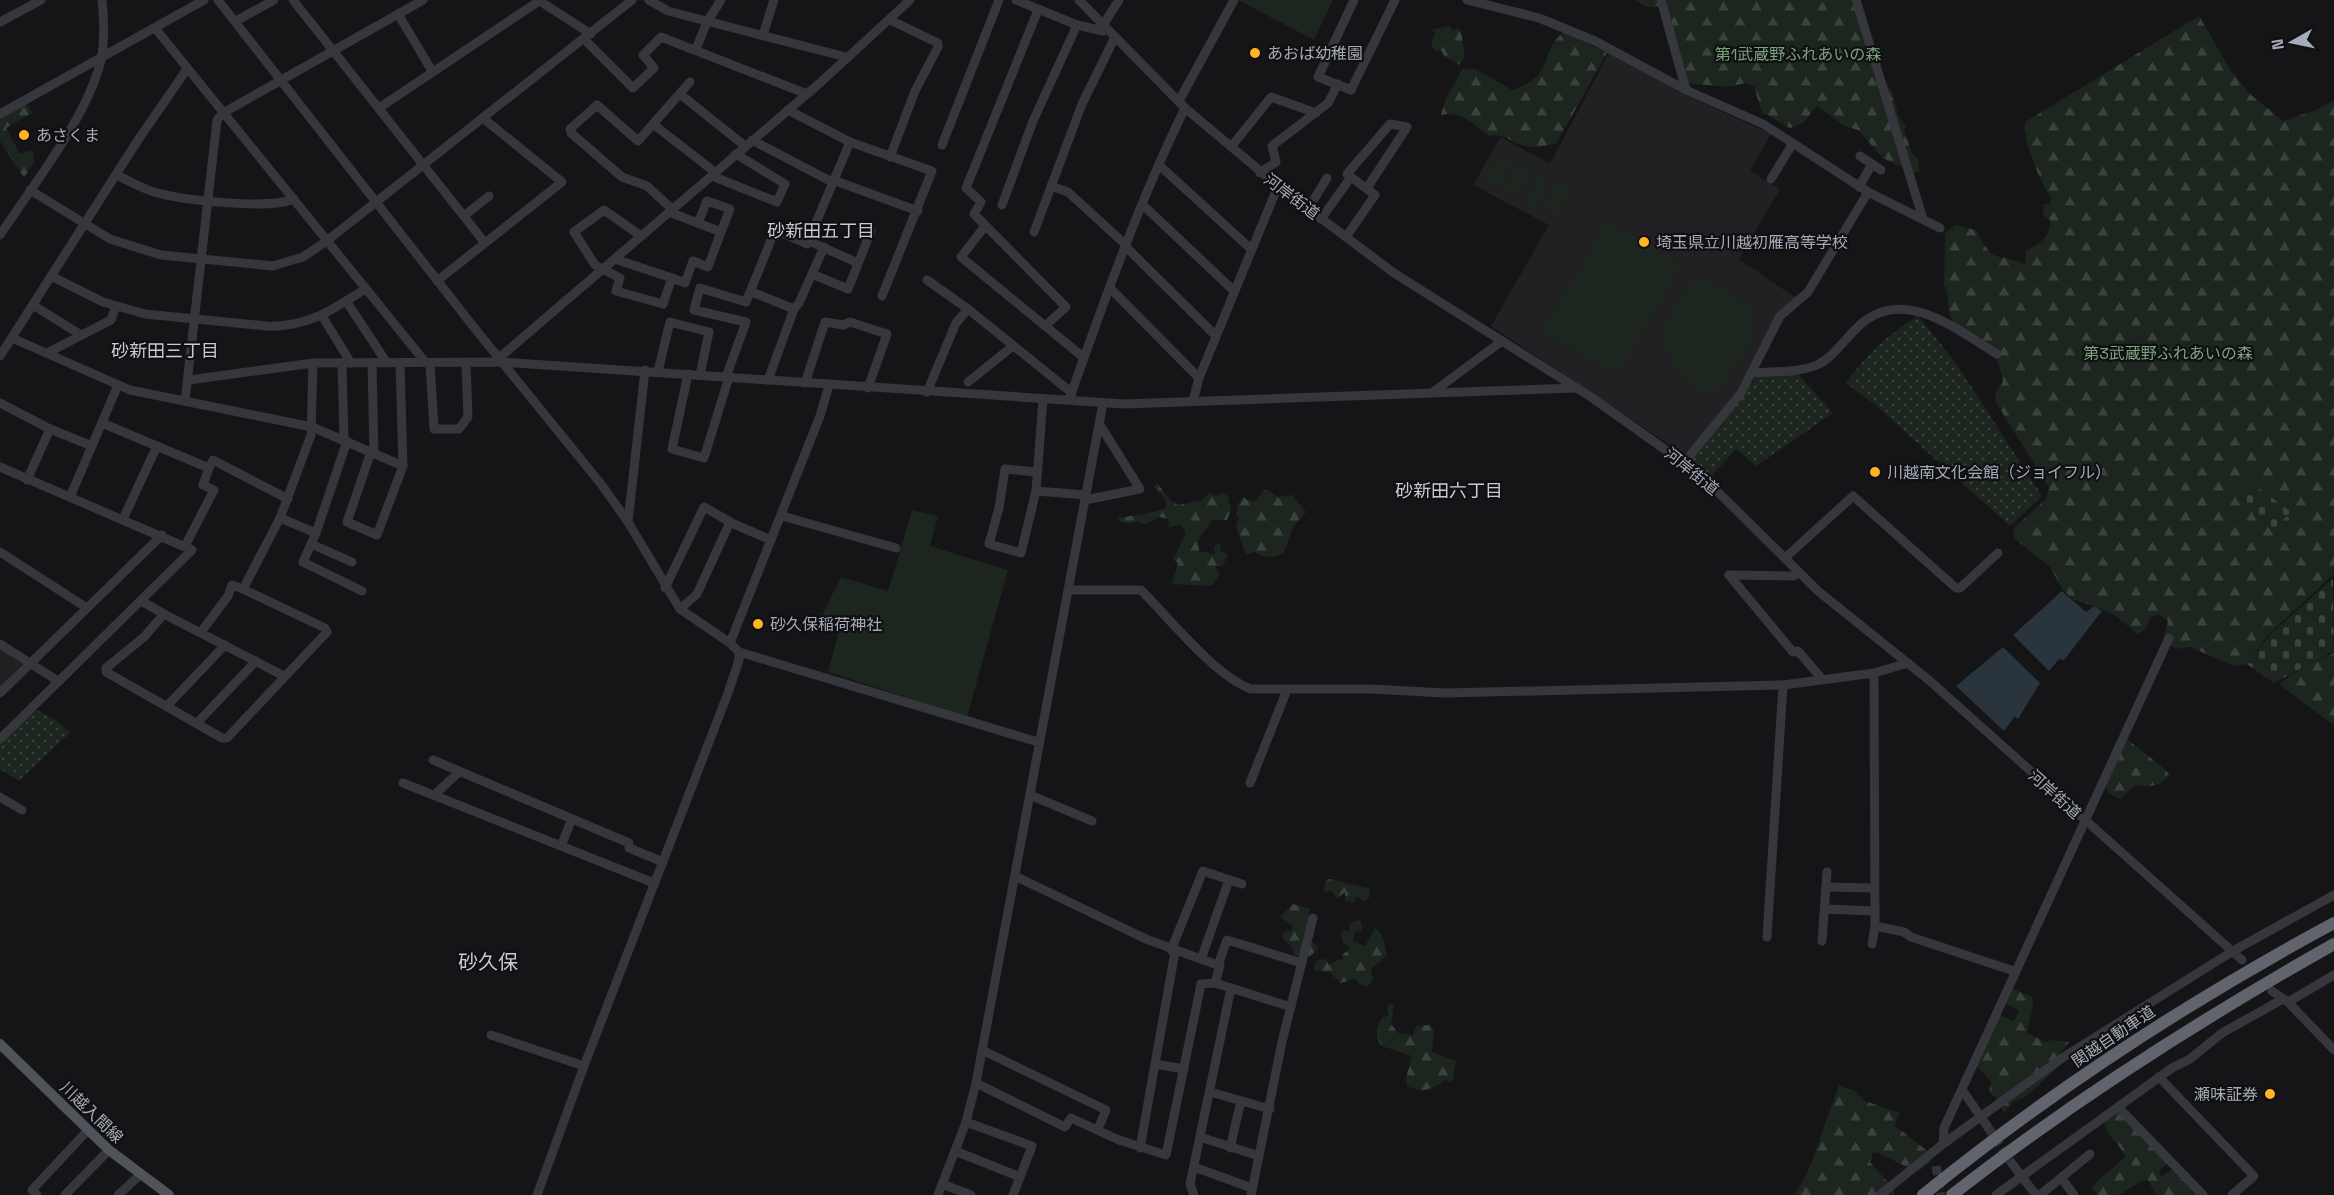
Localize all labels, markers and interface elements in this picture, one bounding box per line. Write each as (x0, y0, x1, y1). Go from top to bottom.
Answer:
north arrow (2262, 12, 2322, 72)
text: N (2266, 37, 2289, 51)
place label: あおば幼稚園 (1267, 43, 1363, 64)
park label: 第1武蔵野ふれあいの森 (1715, 44, 1881, 65)
marker: あおば幼稚園 (1248, 46, 1262, 60)
place label: あさくま (36, 125, 100, 146)
marker: あさくま (17, 128, 31, 142)
street label: 河岸街道 (1260, 169, 1324, 224)
district label: 砂新田五丁目 (767, 219, 875, 242)
place label: 埼玉県立川越初雁高等学校 (1656, 232, 1848, 253)
marker: 埼玉県立川越初雁高等学校 (1637, 235, 1651, 249)
district label: 砂新田三丁目 (111, 339, 219, 362)
park label: 第3武蔵野ふれあいの森 (2083, 343, 2253, 364)
street label: 河岸街道 (1660, 443, 1723, 500)
place label: 川越南文化会館（ジョイフル） (1887, 462, 2111, 483)
marker: 川越南文化会館（ジョイフル） (1868, 465, 1882, 479)
district label: 砂新田六丁目 (1395, 479, 1503, 502)
place label: 砂久保稲荷神社 (770, 614, 882, 635)
marker: 砂久保稲荷神社 (751, 617, 765, 631)
street label: 河岸街道 (2024, 765, 2085, 824)
district label: 砂久保 (458, 949, 518, 975)
street label: 関越自動車道 (2068, 1001, 2159, 1072)
street label: 川越入間線 (56, 1077, 128, 1148)
place label: 瀬味証券 (2194, 1084, 2258, 1105)
marker: 瀬味証券 (2263, 1087, 2277, 1101)

